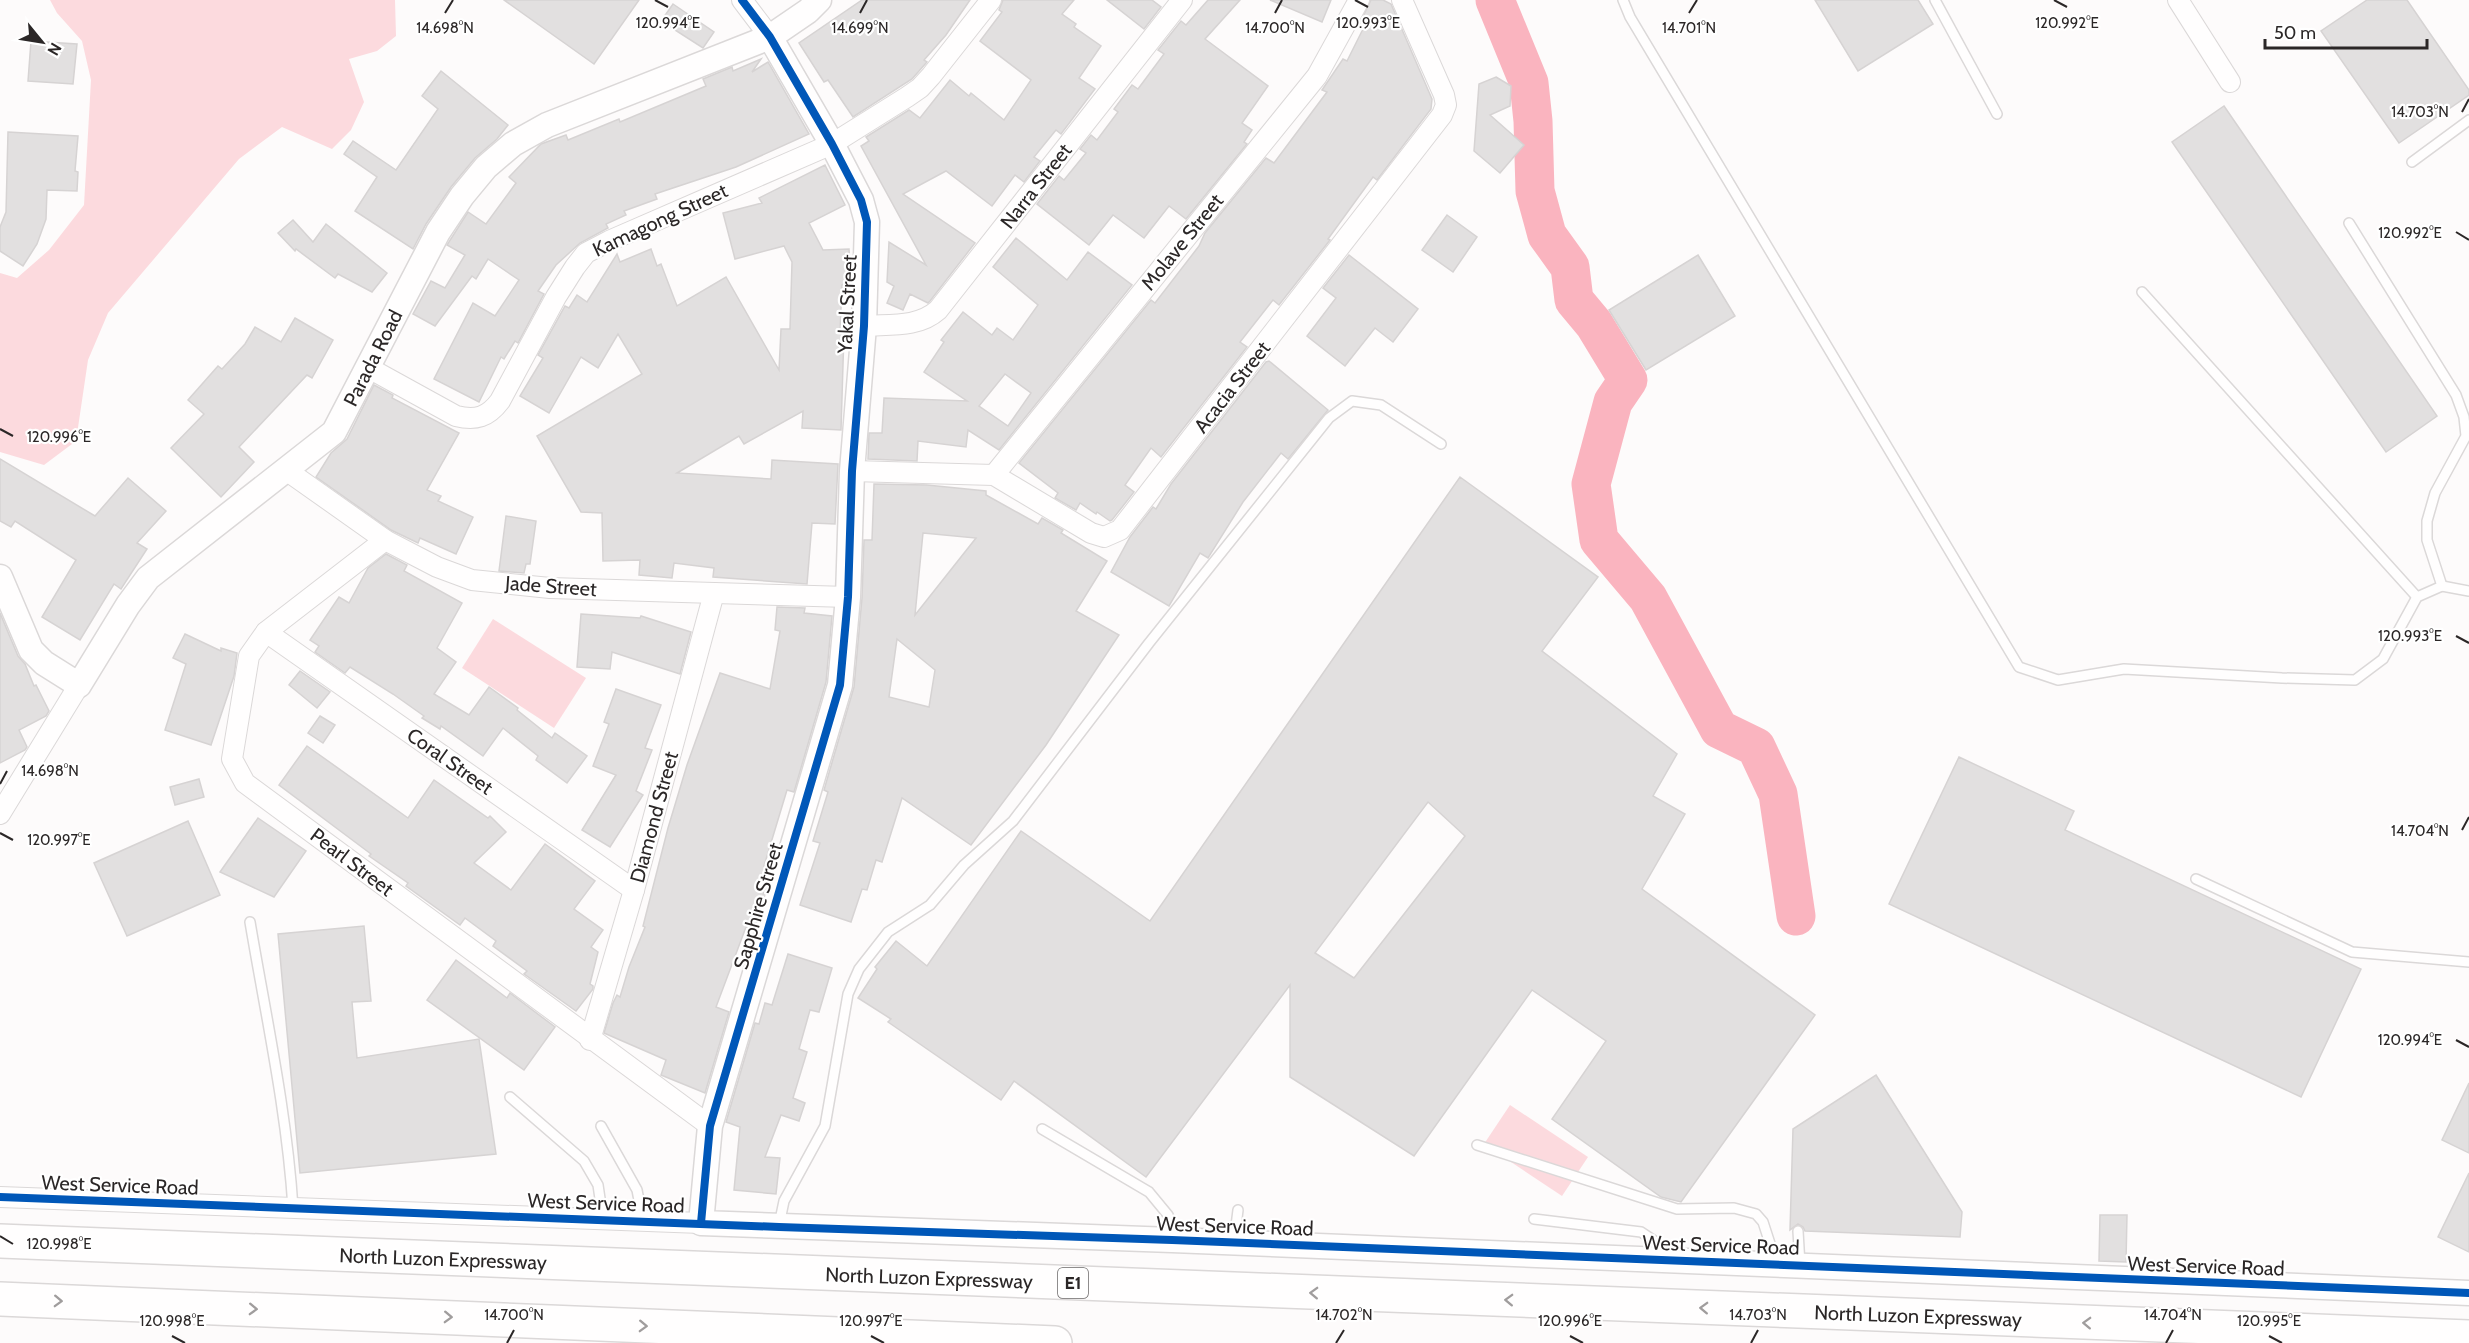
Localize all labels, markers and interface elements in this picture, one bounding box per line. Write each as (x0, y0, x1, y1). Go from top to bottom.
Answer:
north arrow (12, 12, 72, 72)
scale bar (2265, 12, 2427, 50)
text: 120.994°E (636, 14, 700, 32)
text: 120.993°E (1336, 14, 1400, 32)
text: 120.992°E (2035, 14, 2099, 32)
text: 14.698°N (416, 19, 474, 37)
text: 14.699°N (832, 19, 888, 37)
text: 14.700°N (1245, 19, 1305, 37)
text: 14.701°N (1662, 19, 1716, 37)
text: 50 m (2274, 22, 2316, 44)
text: N (44, 40, 66, 59)
text: 14.703°N (2391, 103, 2449, 121)
street label: Narra Street (995, 138, 1077, 233)
street label: Kamagong Street (589, 178, 731, 262)
street label: Molave Street (1136, 189, 1228, 295)
text: 120.992°E (2378, 224, 2442, 242)
street label: Yakal Street (832, 254, 862, 355)
street label: Parada Road (338, 306, 408, 410)
street label: Acacia Street (1189, 336, 1275, 438)
text: 120.996°E (27, 428, 91, 446)
street label: Jade Street (503, 571, 598, 601)
text: 120.993°E (2378, 627, 2442, 645)
street label: Coral Street (402, 723, 498, 799)
street label: Diamond Street (625, 748, 683, 885)
text: 14.698°N (21, 762, 79, 780)
text: 14.704°N (2391, 822, 2449, 840)
street label: Pearl Street (306, 823, 399, 901)
text: 120.997°E (27, 831, 91, 849)
street label: Sapphire Street (728, 840, 788, 972)
text: 120.994°E (2378, 1031, 2442, 1049)
street label: West Service Road (41, 1170, 199, 1200)
street label: West Service Road (527, 1188, 685, 1218)
street label: West Service Road (1156, 1211, 1314, 1241)
street label: West Service Road (1642, 1230, 1800, 1260)
text: 120.998°E (27, 1235, 91, 1253)
street label: North Luzon Expressway (339, 1243, 547, 1275)
street label: West Service Road (2127, 1251, 2285, 1281)
street label: North Luzon Expressway (825, 1262, 1033, 1294)
road number: E1 (1058, 1268, 1088, 1298)
one-way arrow (1310, 1286, 1319, 1299)
one-way arrow (1504, 1294, 1513, 1307)
one-way arrow (54, 1295, 63, 1308)
street label: North Luzon Expressway (1814, 1300, 2022, 1332)
one-way arrow (1699, 1302, 1708, 1314)
one-way arrow (249, 1303, 258, 1316)
text: 14.700°N (484, 1306, 544, 1324)
text: 14.702°N (1315, 1306, 1373, 1324)
text: 14.703°N (1729, 1306, 1787, 1324)
text: 14.704°N (2144, 1306, 2202, 1324)
one-way arrow (444, 1311, 453, 1324)
text: 120.998°E (140, 1312, 204, 1330)
text: 120.997°E (839, 1312, 903, 1330)
text: 120.996°E (1538, 1312, 1602, 1330)
text: 120.995°E (2237, 1312, 2301, 1330)
one-way arrow (2083, 1317, 2092, 1329)
one-way arrow (638, 1319, 647, 1332)

